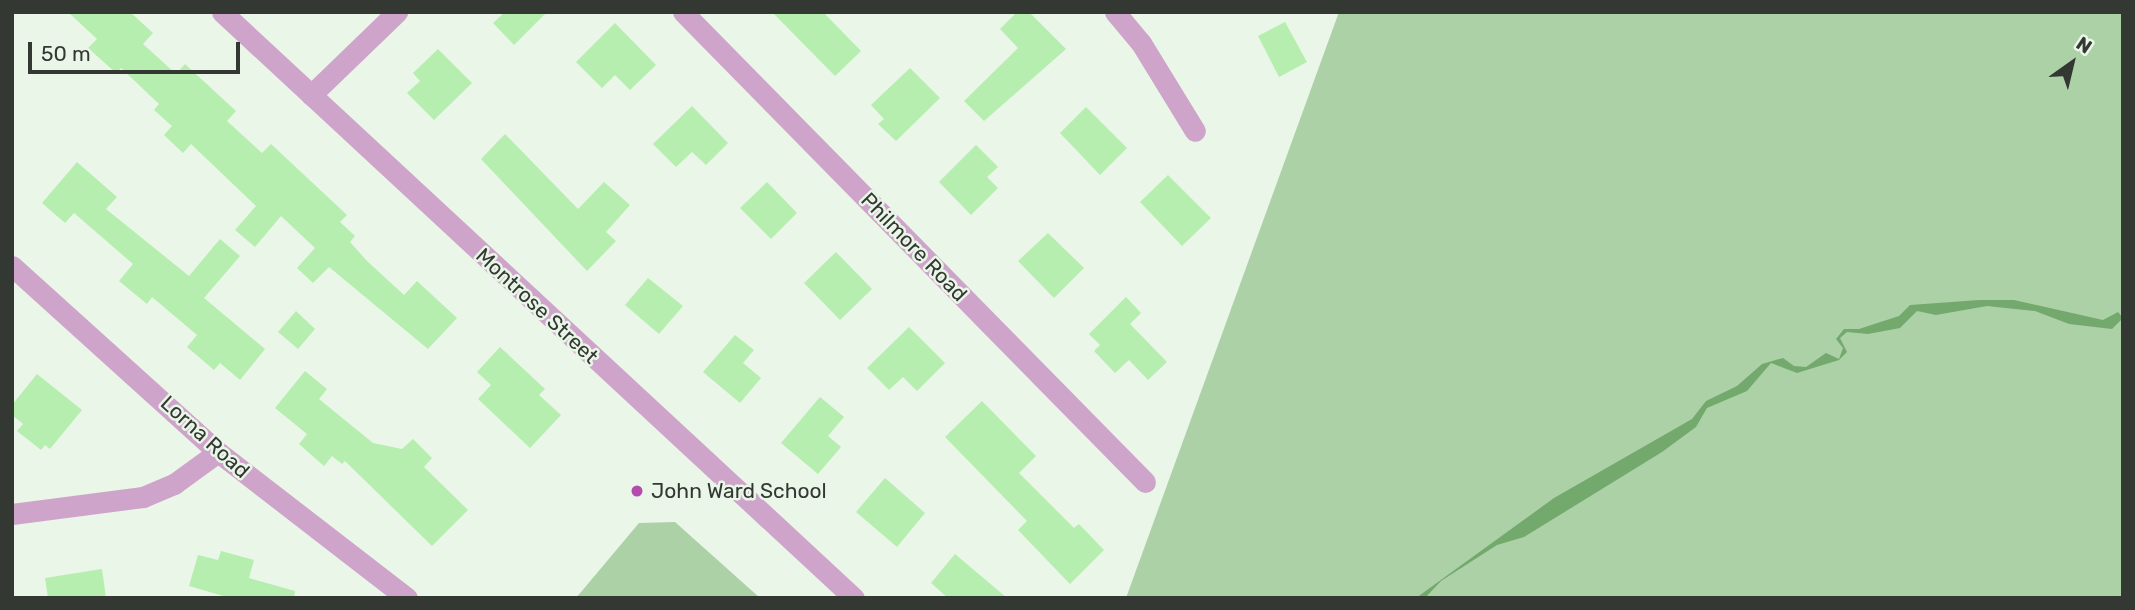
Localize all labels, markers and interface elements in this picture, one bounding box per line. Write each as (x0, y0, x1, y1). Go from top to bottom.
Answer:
scale bar (32, 28, 243, 72)
north arrow (2037, 28, 2107, 98)
text: N (2072, 32, 2096, 59)
text: 50 m (41, 41, 91, 66)
street label: Philmore Road (856, 187, 972, 307)
street label: Montrose Street (471, 243, 603, 369)
street label: Lorna Road (155, 391, 255, 483)
place label: John Ward School (651, 478, 827, 504)
marker: John Ward School (629, 483, 645, 499)

